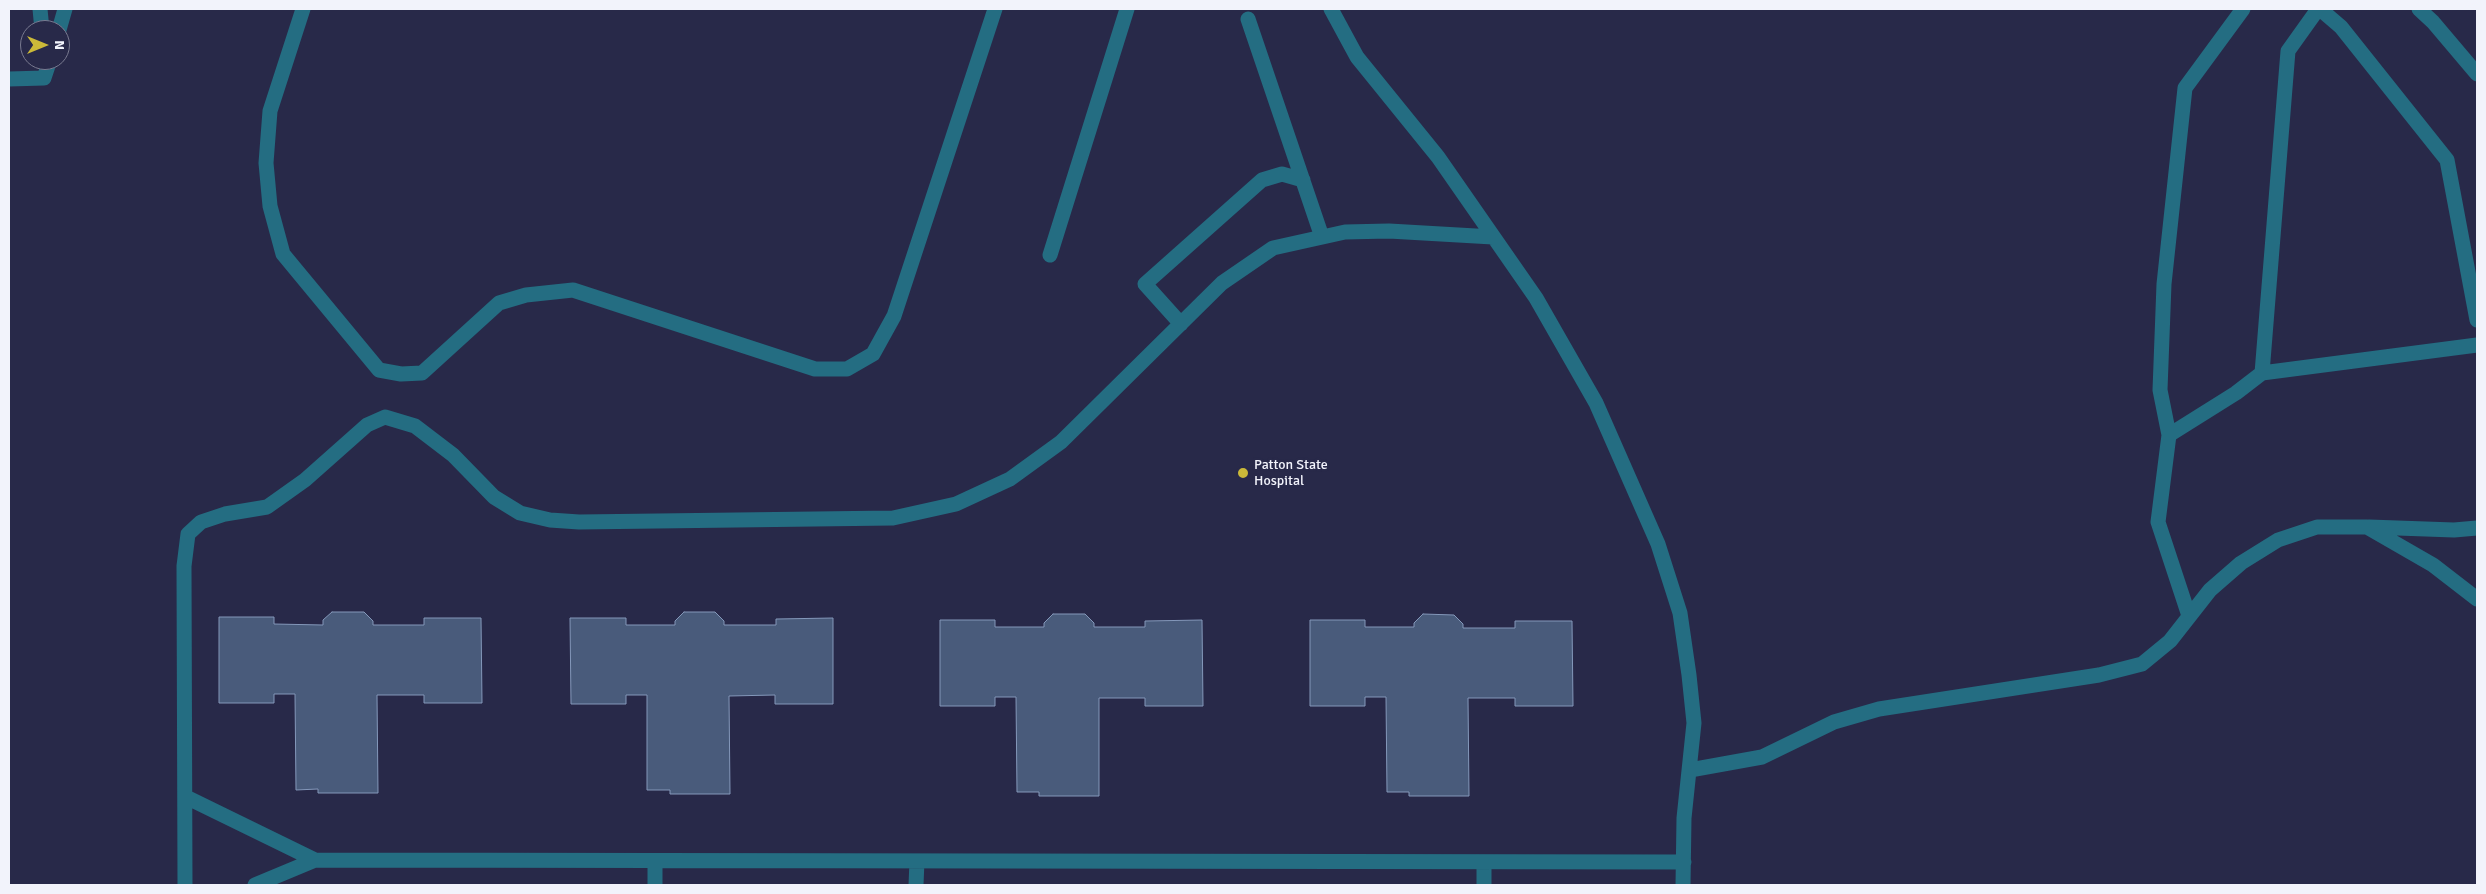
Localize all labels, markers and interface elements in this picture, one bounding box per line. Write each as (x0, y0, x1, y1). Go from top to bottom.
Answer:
north arrow (20, 20, 70, 70)
text: N (51, 40, 68, 50)
place label: Patton State Hospital (1254, 457, 1328, 490)
marker: Patton State Hospital (1236, 466, 1250, 480)

